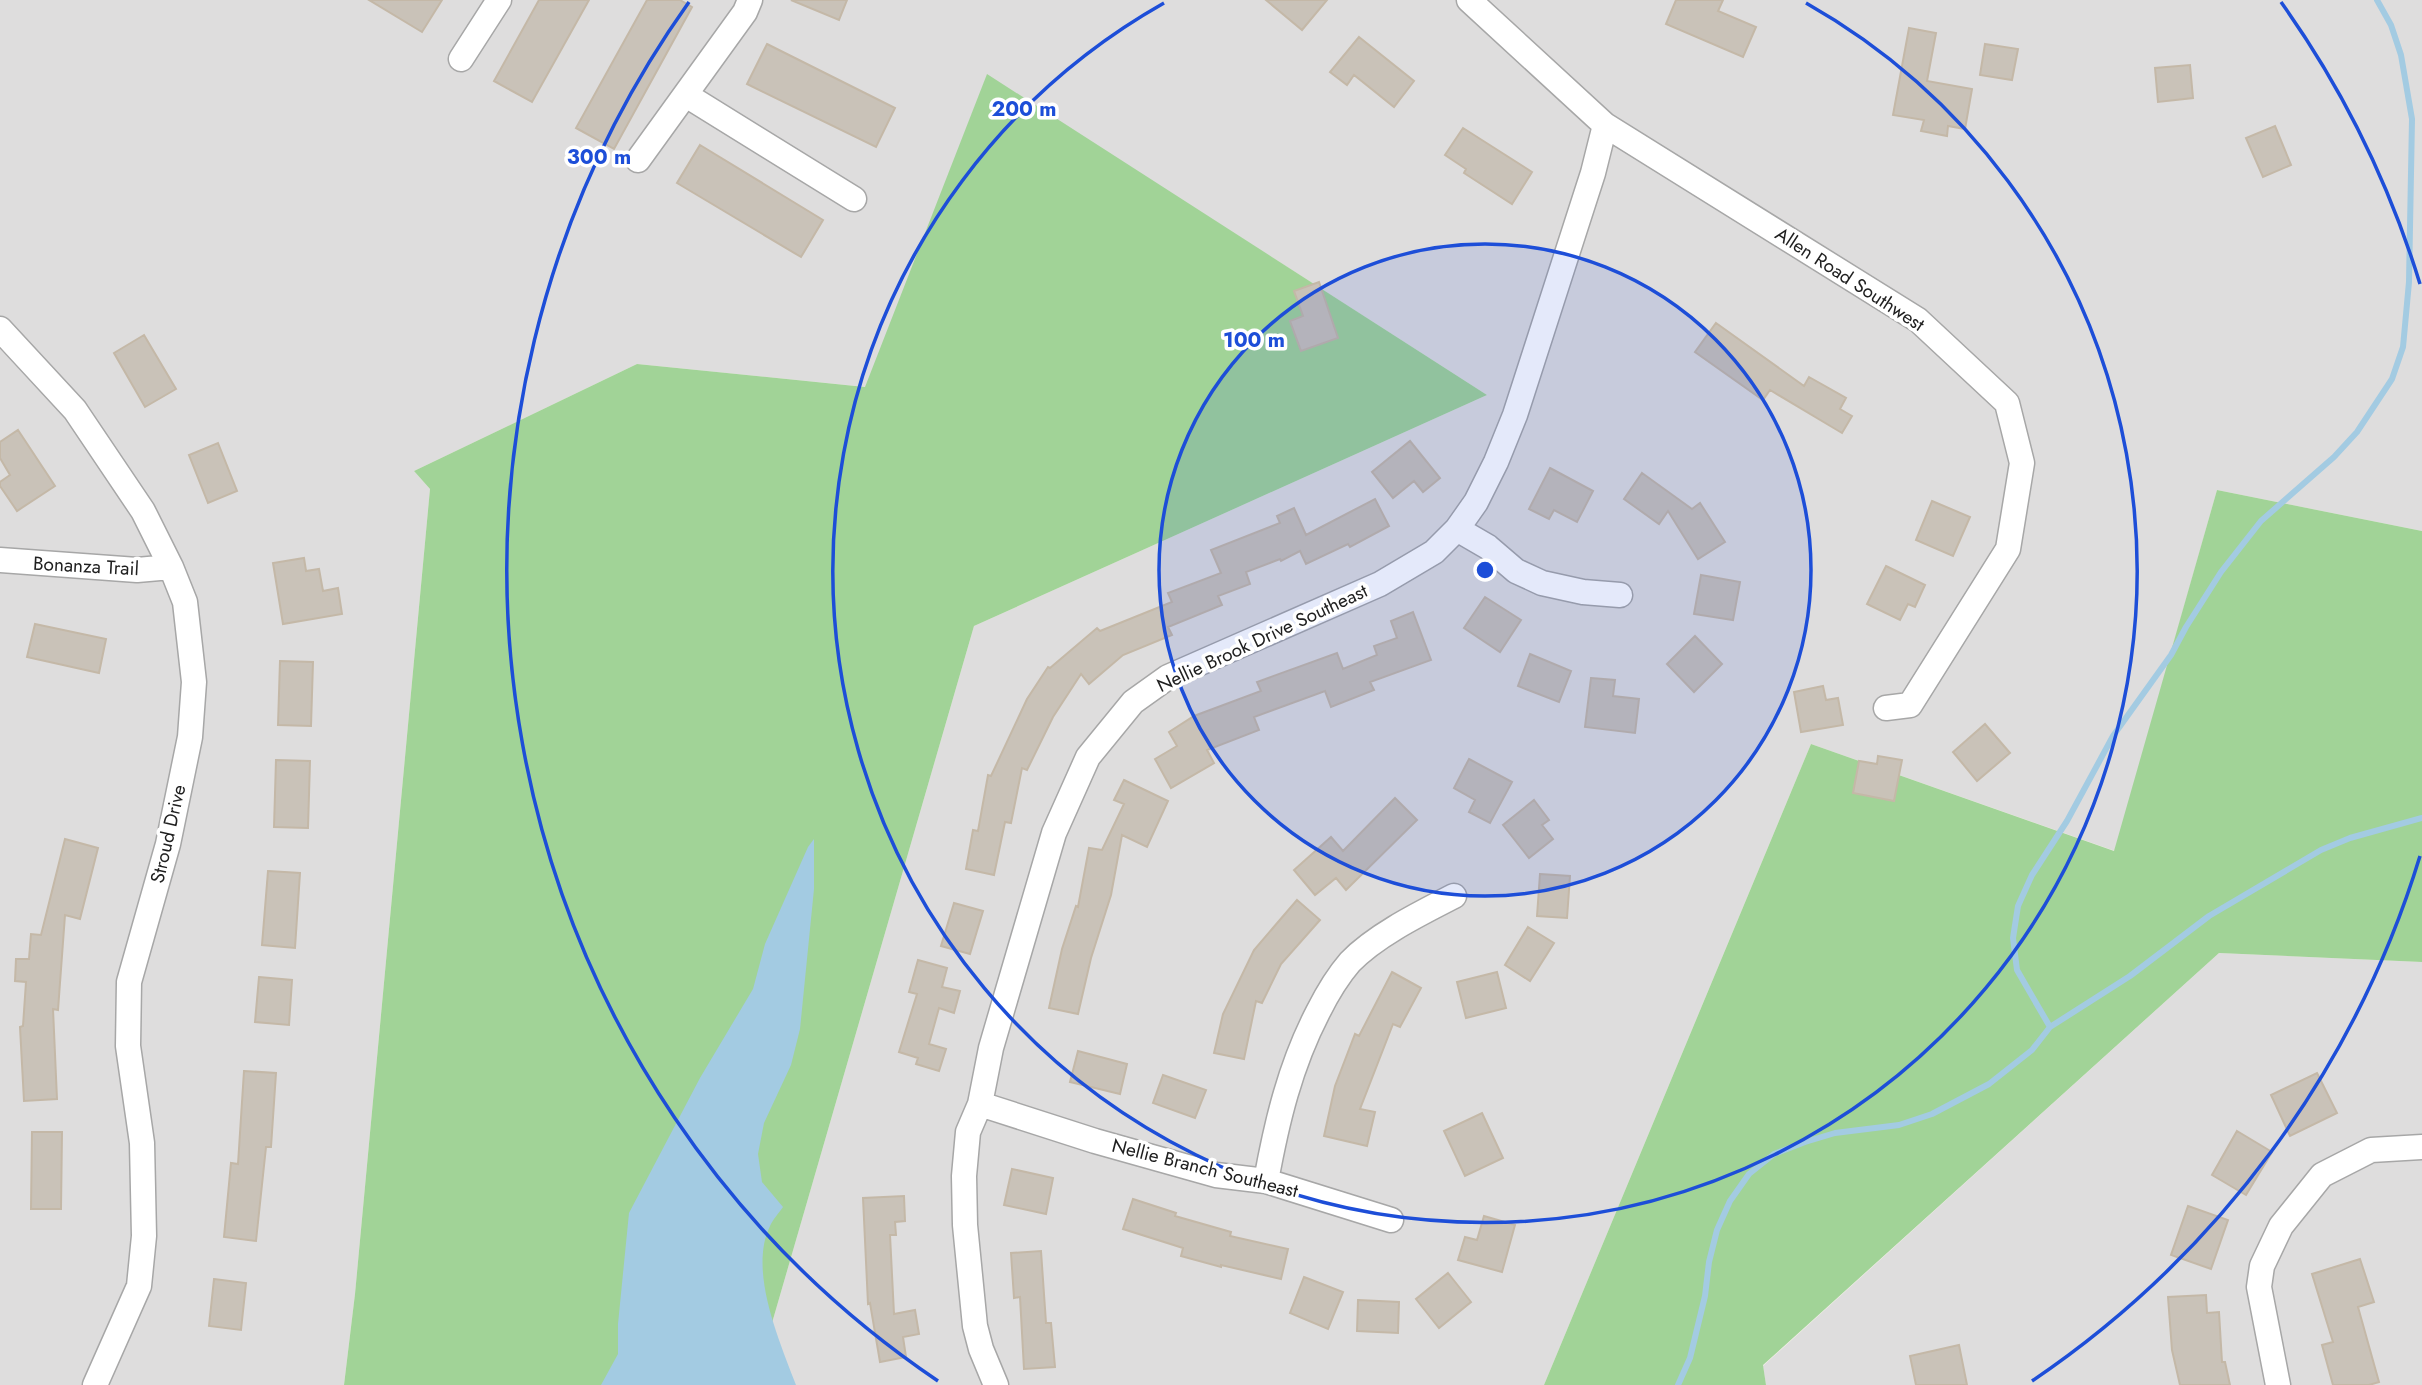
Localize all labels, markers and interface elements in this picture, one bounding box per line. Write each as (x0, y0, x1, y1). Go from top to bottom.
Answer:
text: 200 m (991, 94, 1057, 124)
text: 300 m (567, 142, 631, 172)
street label: Allen Road Southwest (1770, 220, 1930, 338)
text: 100 m (1223, 325, 1285, 355)
street label: Bonanza Trail (32, 550, 140, 582)
centre of rings (1473, 558, 1497, 582)
street label: Nellie Brook Drive Southeast (1152, 577, 1372, 699)
street label: Stroud Drive (144, 782, 192, 886)
street label: Nellie Branch Southeast (1109, 1132, 1301, 1204)

